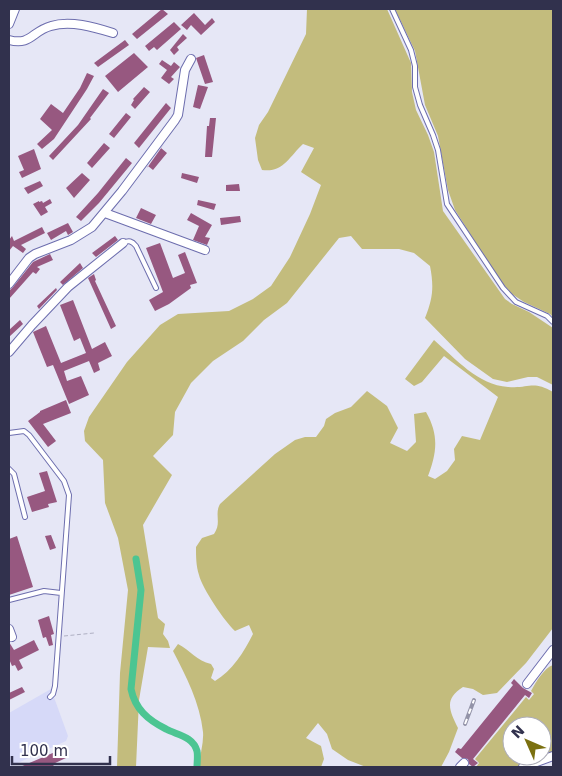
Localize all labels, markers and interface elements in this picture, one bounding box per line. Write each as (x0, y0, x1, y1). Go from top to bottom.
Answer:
north arrow (502, 716, 552, 766)
text: N (508, 722, 528, 742)
scale bar (12, 734, 110, 766)
text: 100 m (20, 742, 68, 760)

